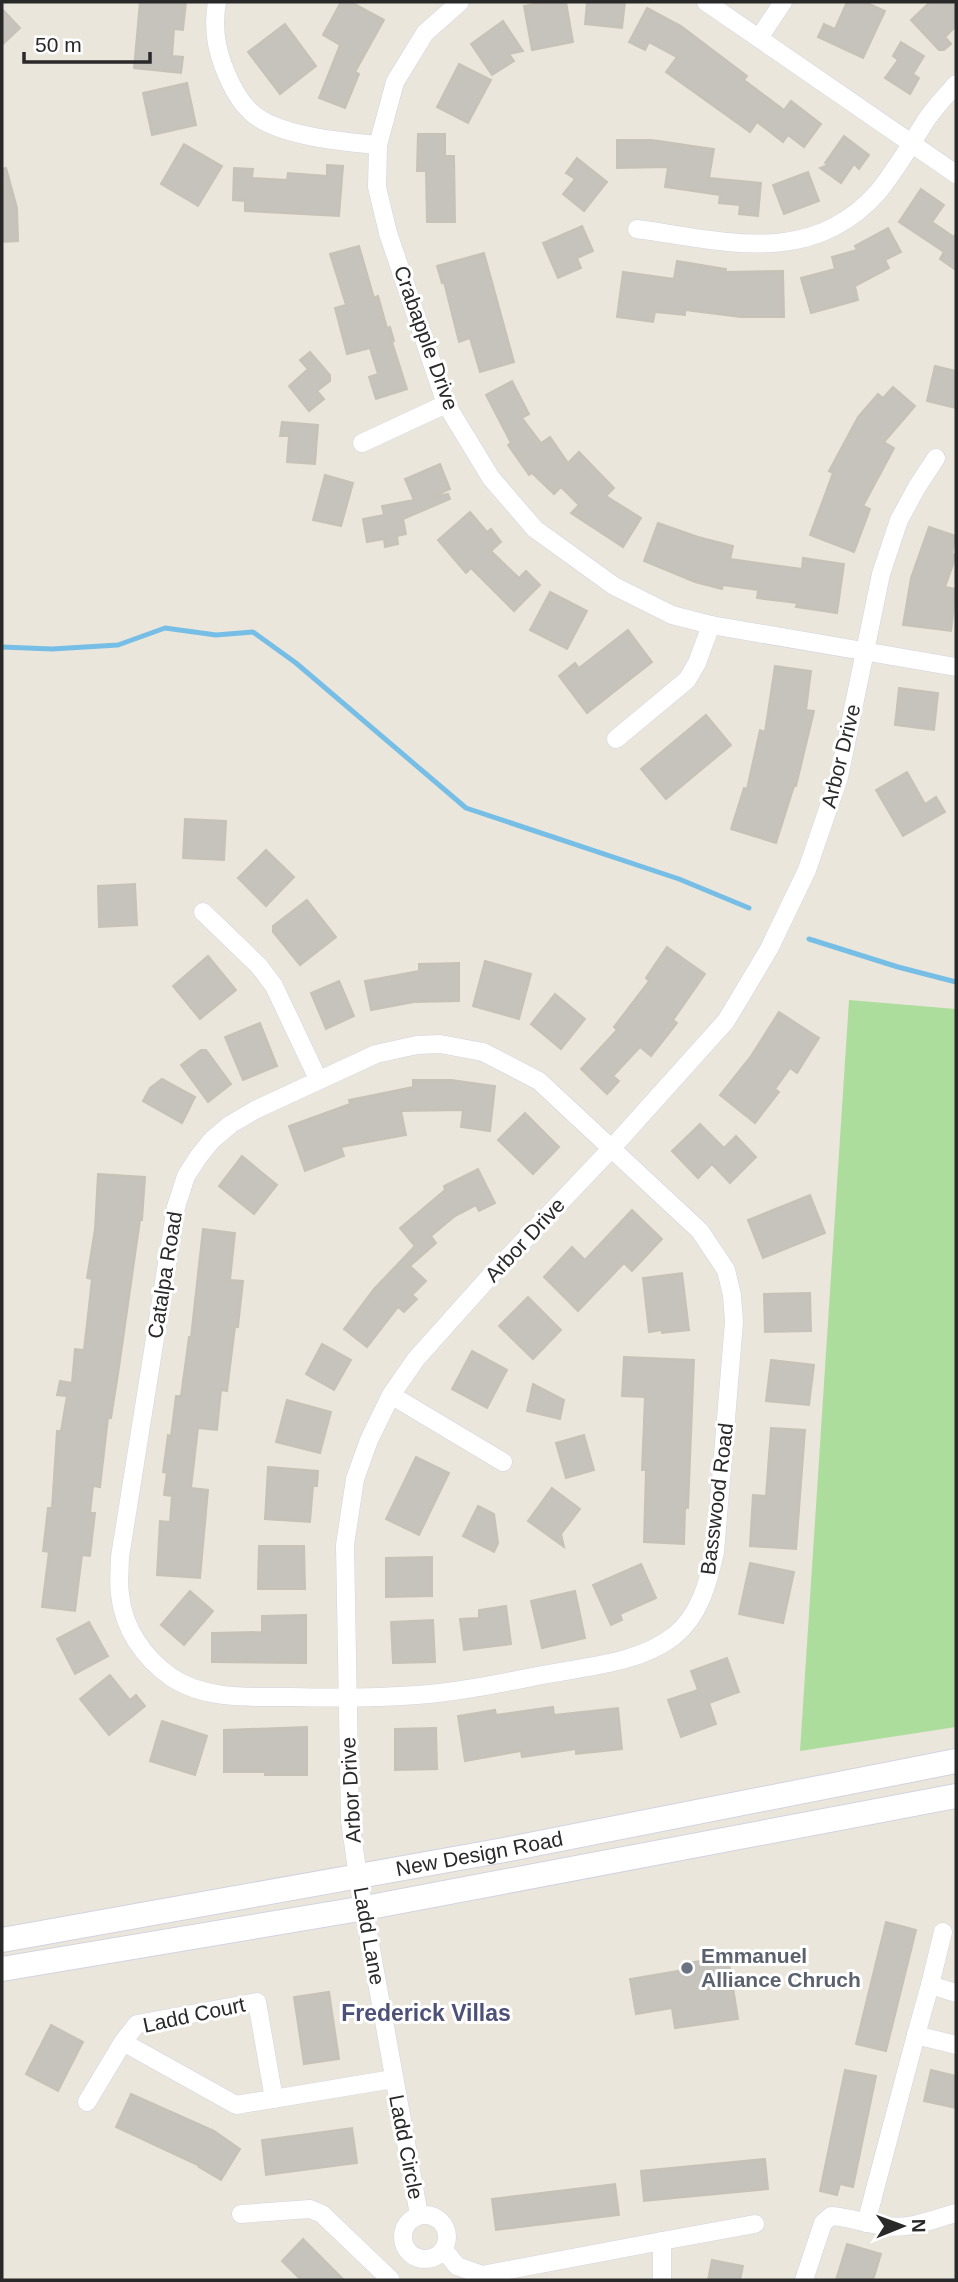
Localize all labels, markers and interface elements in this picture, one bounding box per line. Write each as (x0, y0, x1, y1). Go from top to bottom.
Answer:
scale bar (24, 21, 150, 65)
text: 50 m (35, 33, 82, 56)
street label: Crabapple Drive (390, 263, 463, 413)
street label: Arbor Drive (817, 702, 865, 810)
street label: Arbor Drive (480, 1193, 569, 1286)
street label: Catalpa Road (143, 1210, 186, 1340)
street label: Basswood Road (696, 1422, 737, 1576)
street label: Arbor Drive (336, 1736, 365, 1844)
street label: New Design Road (394, 1827, 565, 1880)
street label: Ladd Lane (350, 1885, 389, 1987)
place label: Emmanuel Alliance Chruch (701, 1944, 861, 1991)
marker: Emmanuel Alliance Chruch (679, 1960, 695, 1976)
street label: Ladd Court (141, 1992, 247, 2037)
district label: Frederick Villas (341, 2000, 511, 2026)
street label: Ladd Circle (385, 2093, 428, 2201)
north arrow (867, 2191, 937, 2261)
text: N (908, 2219, 929, 2233)

